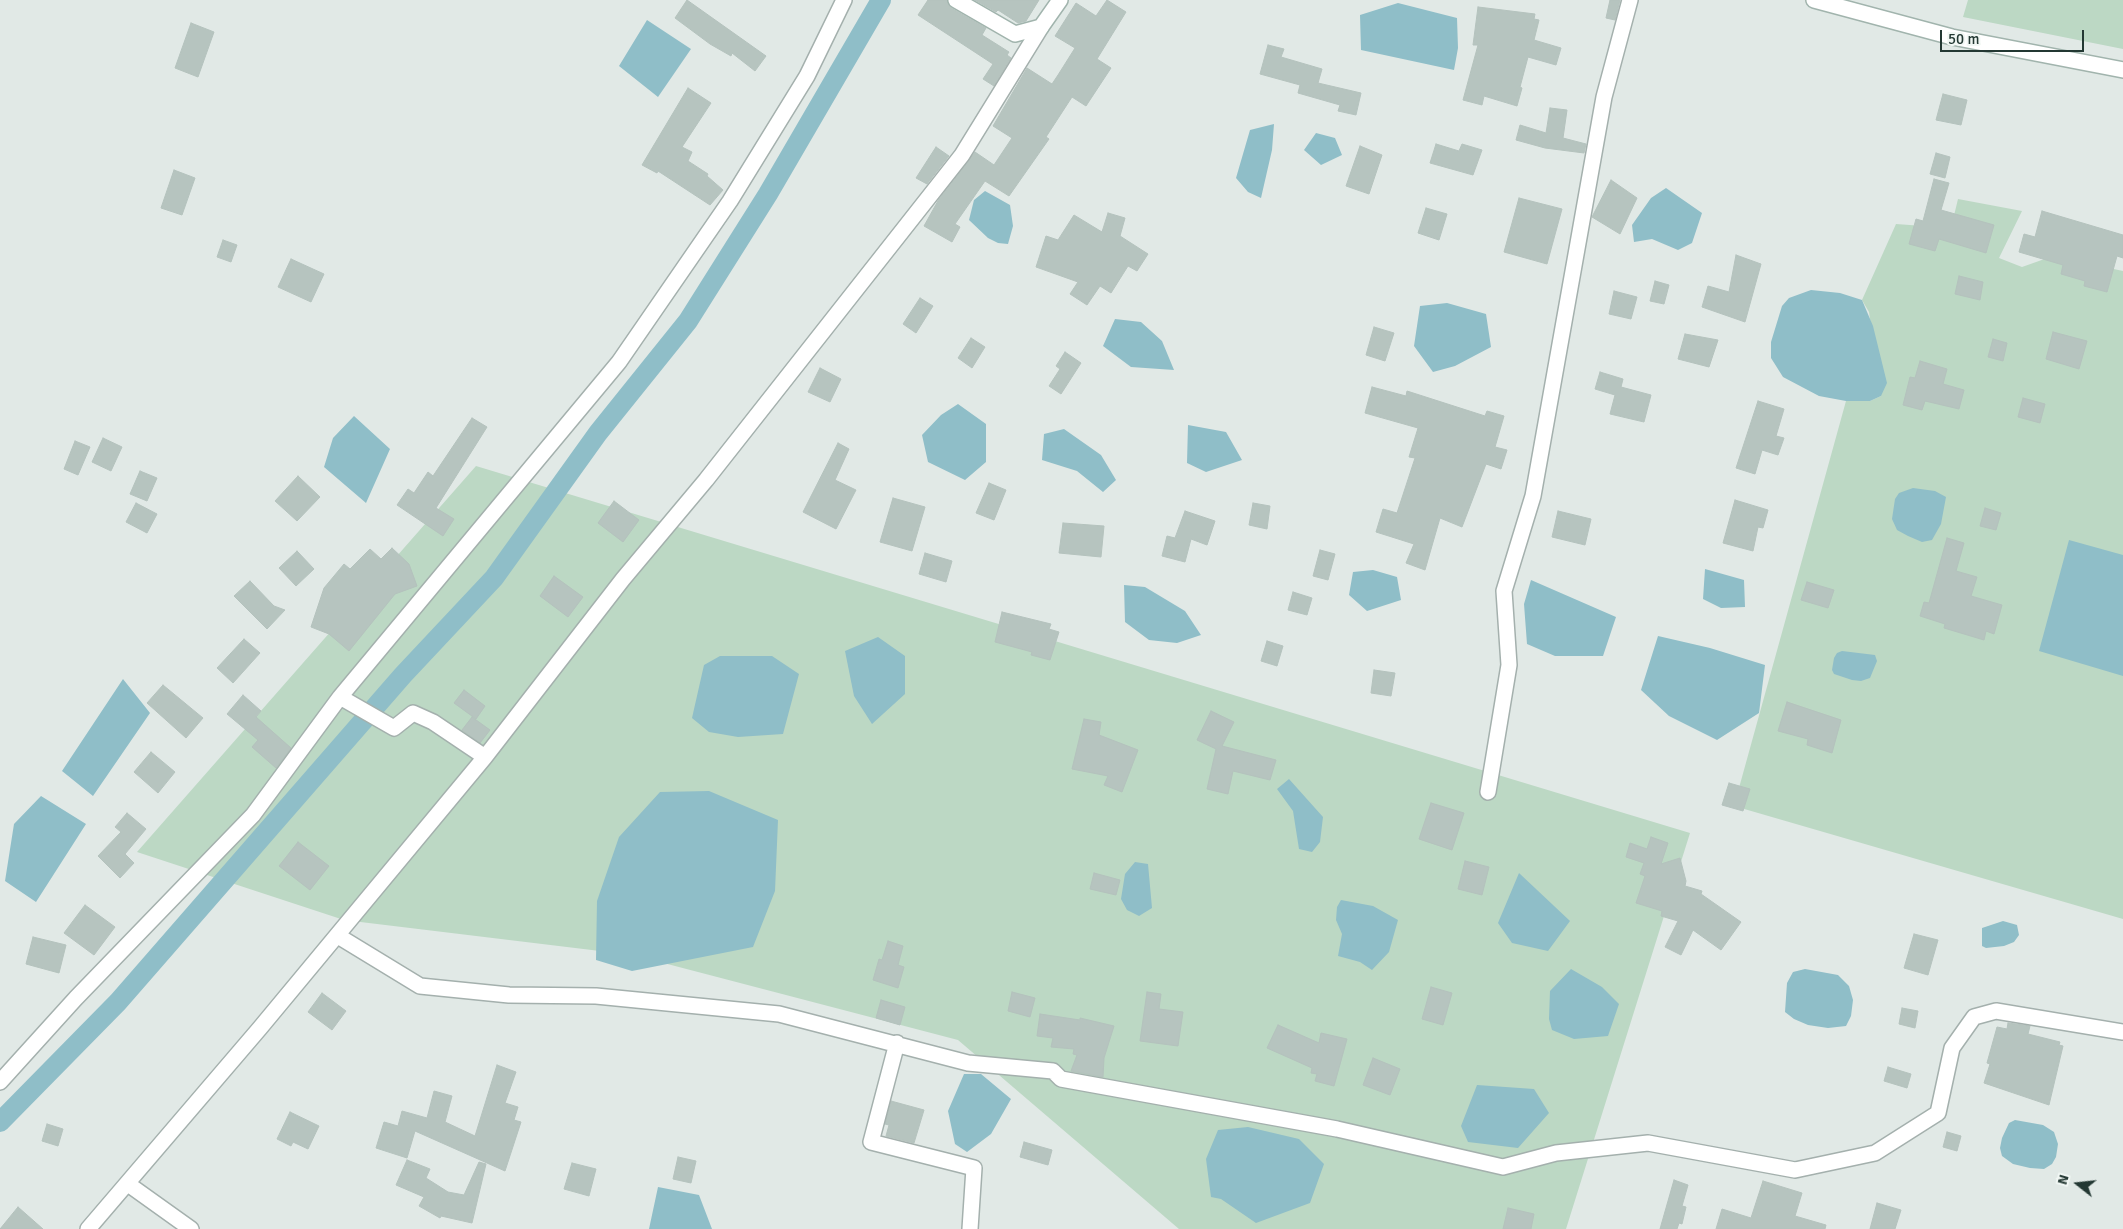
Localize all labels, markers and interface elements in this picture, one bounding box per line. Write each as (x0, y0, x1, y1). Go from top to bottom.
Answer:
scale bar (1943, 20, 2087, 52)
text: 50 m (1948, 30, 1979, 48)
north arrow (2053, 1159, 2103, 1209)
text: N (2054, 1173, 2073, 1187)

